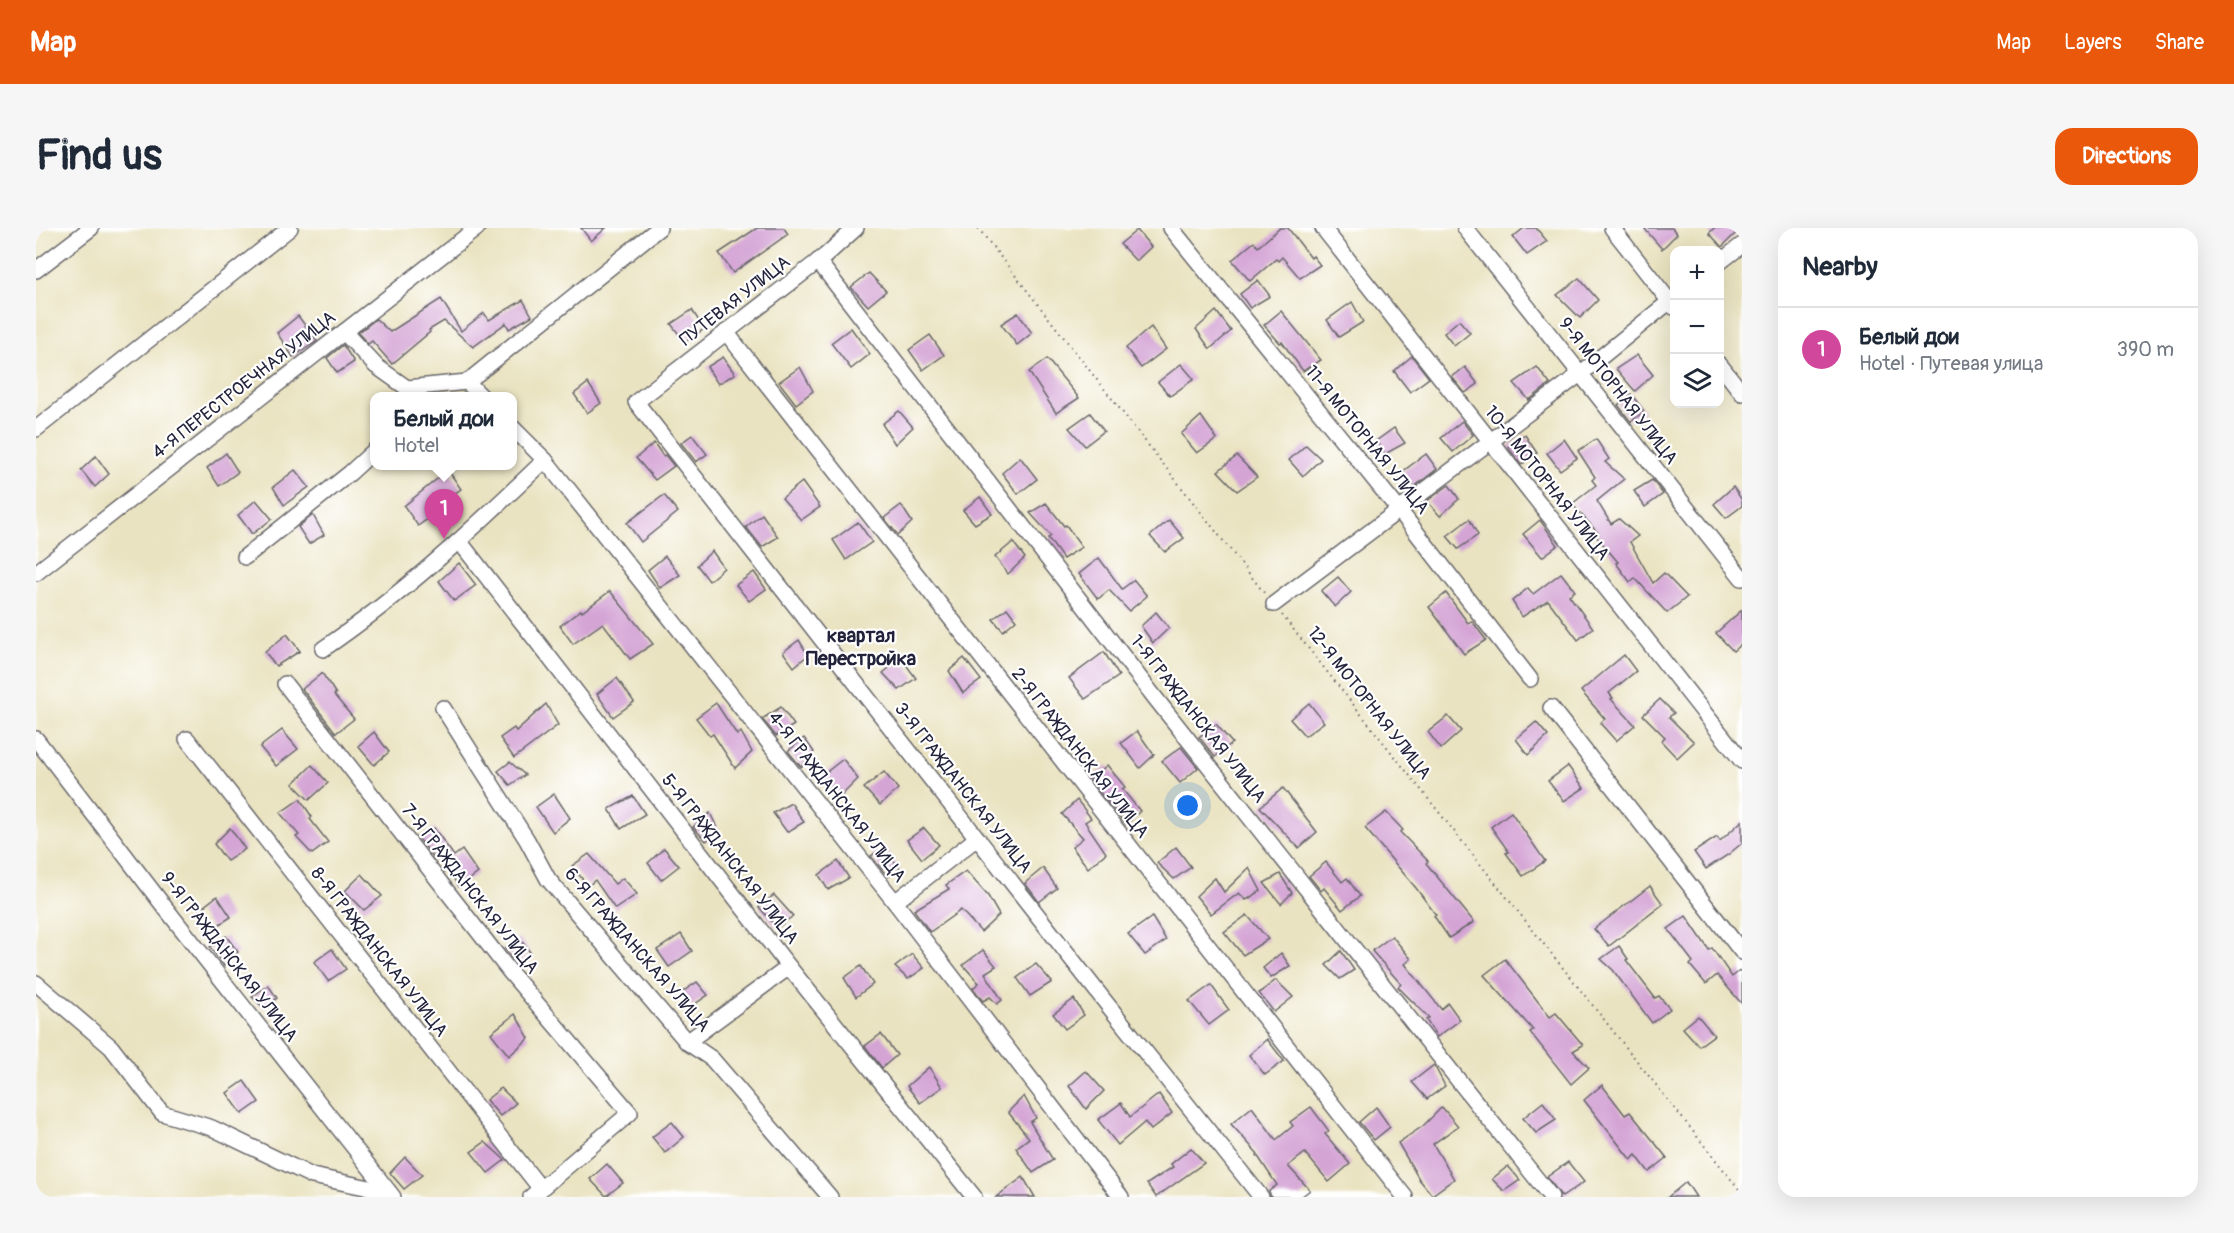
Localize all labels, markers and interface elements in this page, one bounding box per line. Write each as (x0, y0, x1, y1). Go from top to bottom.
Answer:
text: Map (30, 25, 76, 60)
text: Map (1996, 29, 2031, 56)
text: Layers (2064, 29, 2122, 56)
text: Share (2155, 29, 2204, 56)
button: Directions (2055, 128, 2198, 185)
text: Find us (36, 130, 162, 182)
map controls (1670, 246, 1724, 408)
button: + (1670, 246, 1724, 300)
street label: ПУТЕВАЯ УЛИЦА (675, 250, 795, 351)
text: Nearby (1802, 251, 1878, 283)
button: − (1670, 300, 1724, 354)
street label: 4-Я ПЕРЕСТРОЕЧНАЯ УЛИЦА (148, 306, 341, 464)
street label: 9-Я МОТОРНАЯ УЛИЦА (1553, 313, 1683, 469)
text: Белый дои (1859, 323, 1959, 351)
text: 1 (1818, 337, 1825, 362)
text: 390 m (2117, 337, 2174, 362)
text: Hotel · Путевая улица (1859, 351, 2043, 376)
button: layers (1670, 354, 1724, 408)
street label: 11-Я МОТОРНАЯ УЛИЦА (1300, 361, 1434, 519)
popup (370, 392, 517, 470)
street label: 10-Я МОТОРНАЯ УЛИЦА (1479, 401, 1615, 565)
text: Белый дои (394, 405, 493, 433)
text: Hotel (394, 433, 440, 458)
pin: 1 (424, 490, 464, 539)
street label: 12-Я МОТОРНАЯ УЛИЦА (1302, 622, 1436, 784)
district label: квартал Перестройка (806, 623, 916, 671)
street label: 1-Я ГРАЖДАНСКАЯ УЛИЦА (1125, 630, 1271, 808)
street label: 2-Я ГРАЖДАНСКАЯ УЛИЦА (1006, 663, 1154, 843)
street label: 3-Я ГРАЖДАНСКАЯ УЛИЦА (889, 698, 1037, 878)
street label: 4-Я ГРАЖДАНСКАЯ УЛИЦА (763, 707, 911, 887)
street label: 5-Я ГРАЖДАНСКАЯ УЛИЦА (656, 769, 804, 949)
your location (1173, 791, 1202, 820)
street label: 7-Я ГРАЖДАНСКАЯ УЛИЦА (396, 799, 544, 979)
street label: 8-Я ГРАЖДАНСКАЯ УЛИЦА (306, 862, 453, 1042)
street label: 6-Я ГРАЖДАНСКАЯ УЛИЦА (559, 863, 715, 1037)
street label: 9-Я ГРАЖДАНСКАЯ УЛИЦА (155, 867, 303, 1047)

